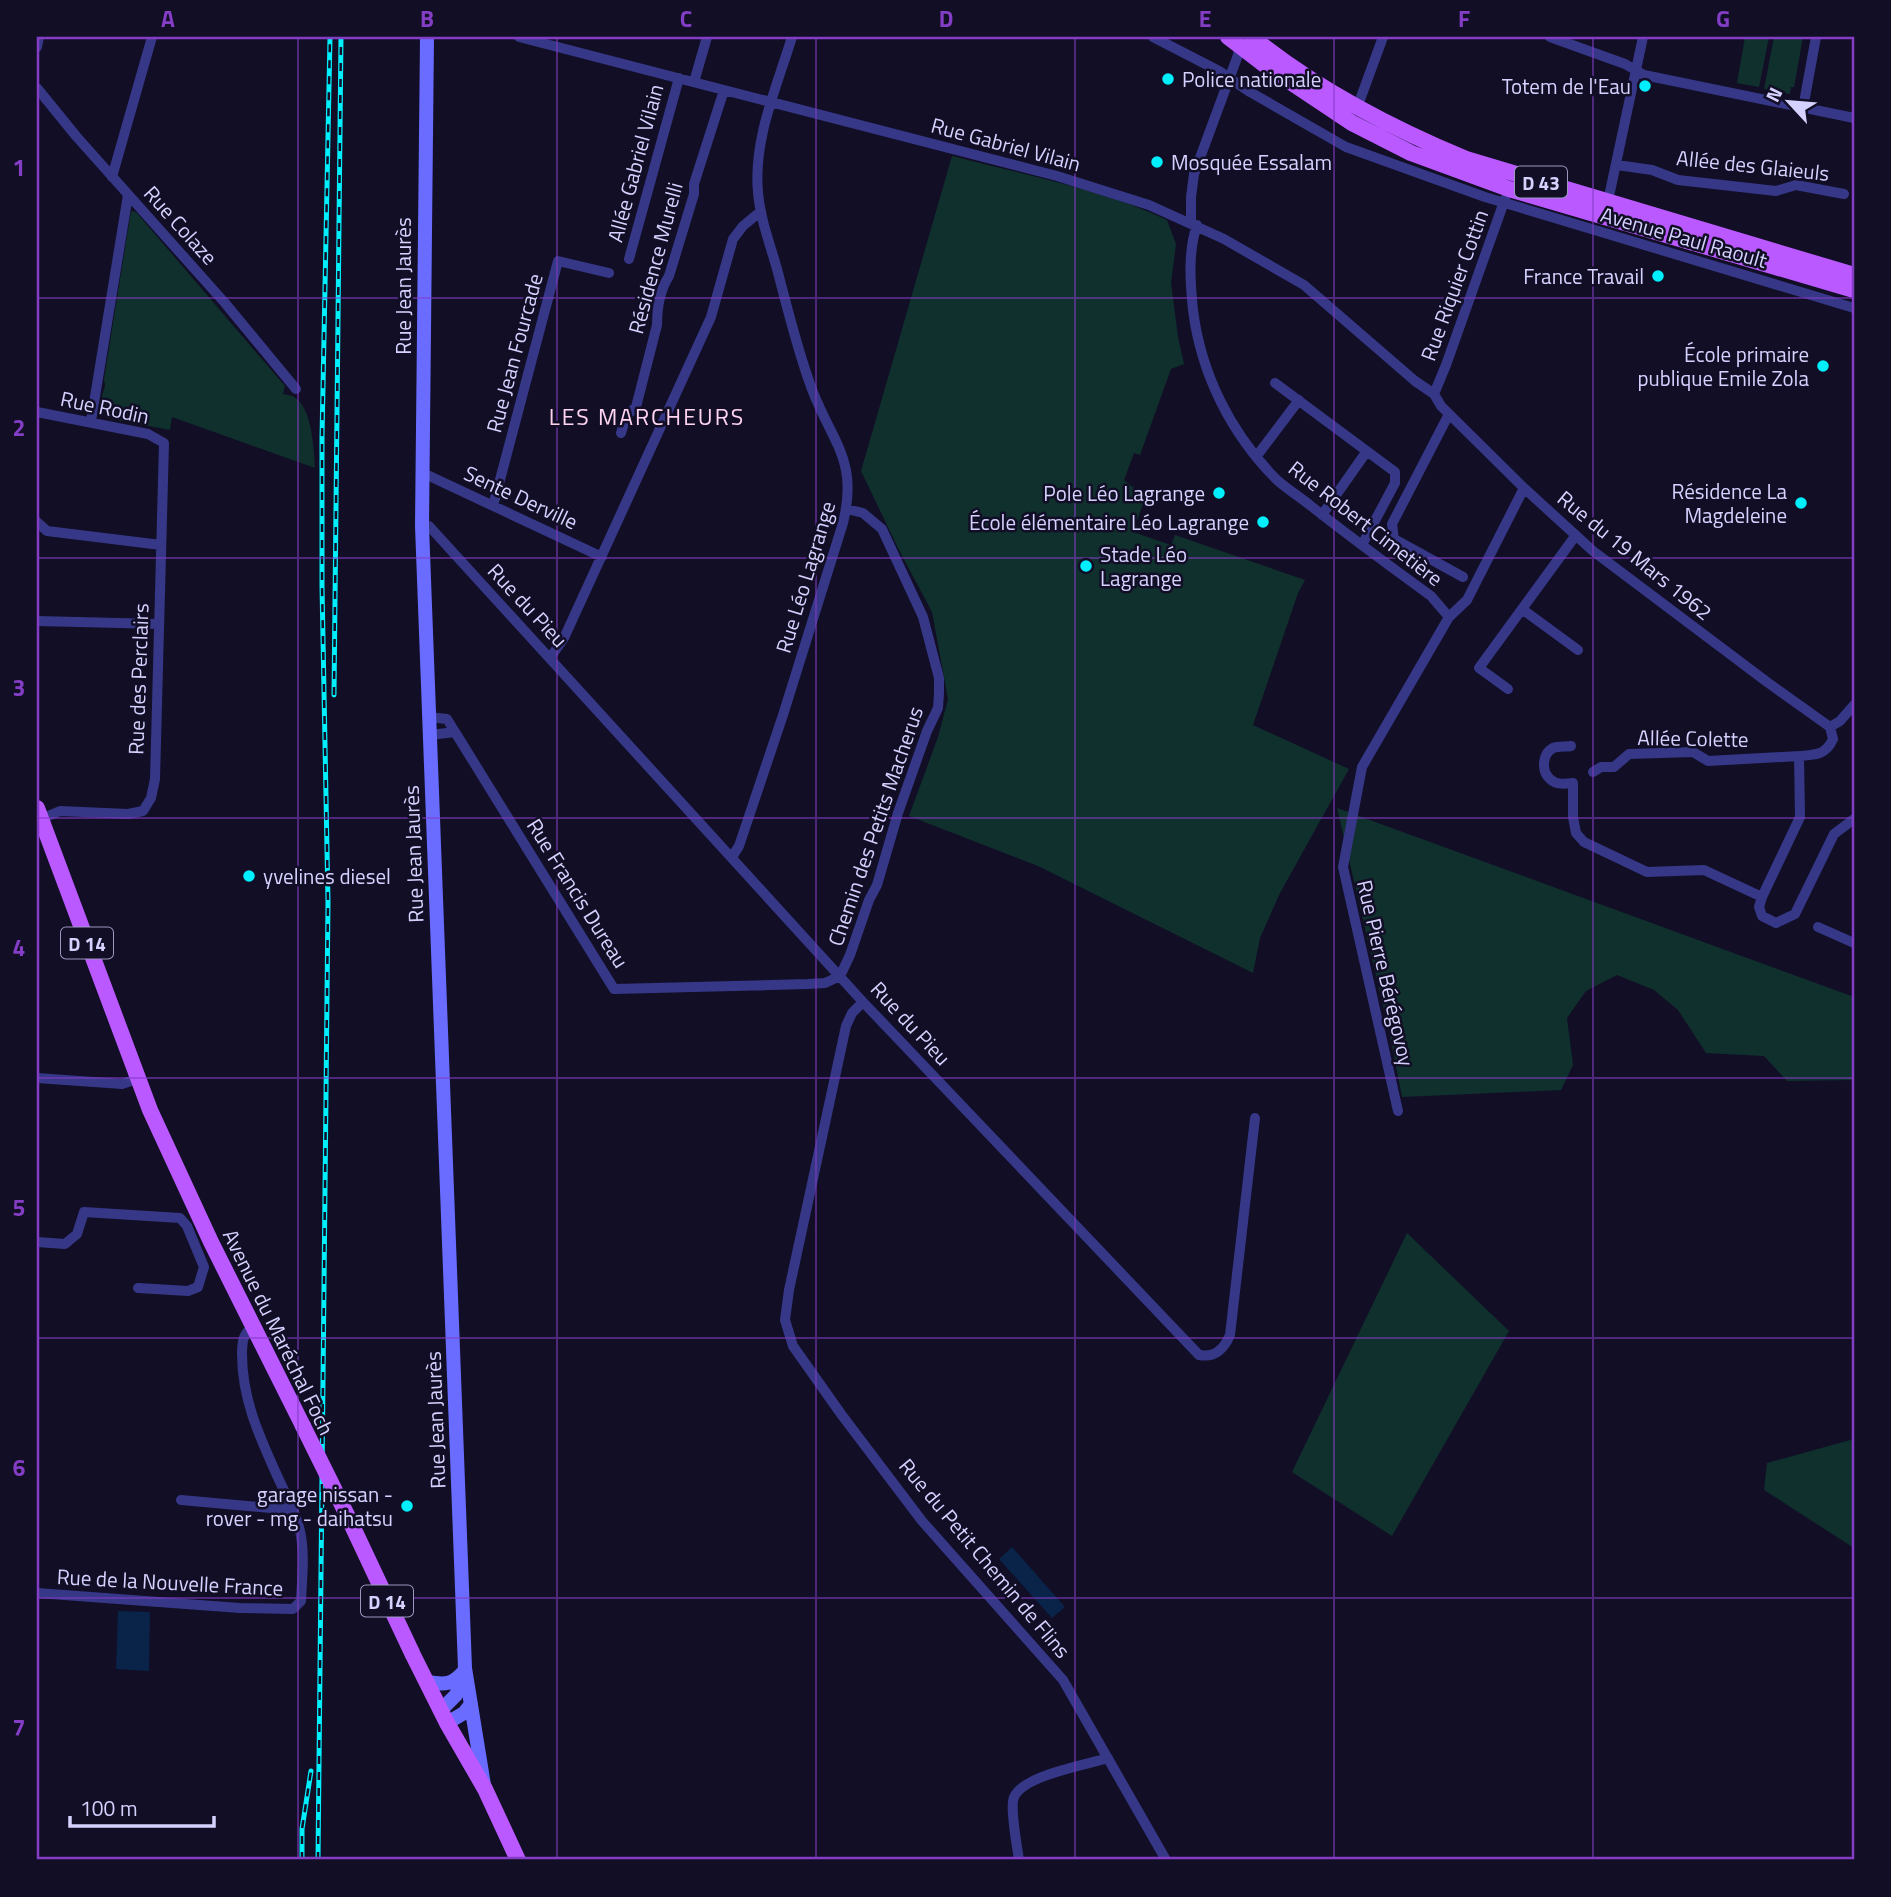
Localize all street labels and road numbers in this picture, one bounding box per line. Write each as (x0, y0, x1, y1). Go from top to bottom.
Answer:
street label: Allée Gabriel Vilain (599, 80, 671, 246)
street label: Rue Gabriel Vilain (928, 109, 1084, 179)
street label: Allée des Glaieuls (1675, 141, 1831, 189)
road number: D 43 (1515, 166, 1567, 198)
street label: Rue Colaze (137, 178, 225, 272)
street label: Résidence Murelli (619, 179, 691, 337)
street label: Avenue Paul Raoult (1597, 198, 1772, 276)
street label: Rue Riquier Cottin (1412, 205, 1496, 365)
street label: Rue Jean Jaurès (387, 217, 419, 355)
street label: Rue Jean Fourcade (477, 270, 551, 436)
street label: Rue Rodin (58, 382, 152, 432)
street label: Rue Robert Cimetière (1282, 452, 1450, 594)
street label: Sente Derville (459, 457, 583, 537)
street label: Rue du 19 Mars 1962 (1551, 482, 1719, 628)
street label: Rue Léo Lagrange (767, 497, 843, 657)
street label: Rue du Pieu (481, 556, 575, 654)
street label: Rue des Perclairs (119, 603, 157, 755)
street label: Chemin des Petits Macherus (819, 702, 931, 950)
street label: Allée Colette (1637, 721, 1749, 755)
street label: Rue Jean Jaurès (395, 785, 431, 923)
street label: Rue Francis Dureau (519, 812, 637, 974)
street label: Rue Pierre Bérégovoy (1349, 877, 1423, 1069)
road number: D 14 (61, 928, 113, 959)
street label: Rue du Pieu (864, 974, 958, 1072)
street label: Avenue du Maréchal Foch (215, 1224, 343, 1440)
street label: Rue Jean Jaurès (417, 1351, 453, 1489)
street label: Rue du Petit Chemin de Flins (892, 1451, 1078, 1665)
street label: Rue de la Nouvelle France (56, 1560, 284, 1604)
road number: D 14 (361, 1586, 413, 1616)

